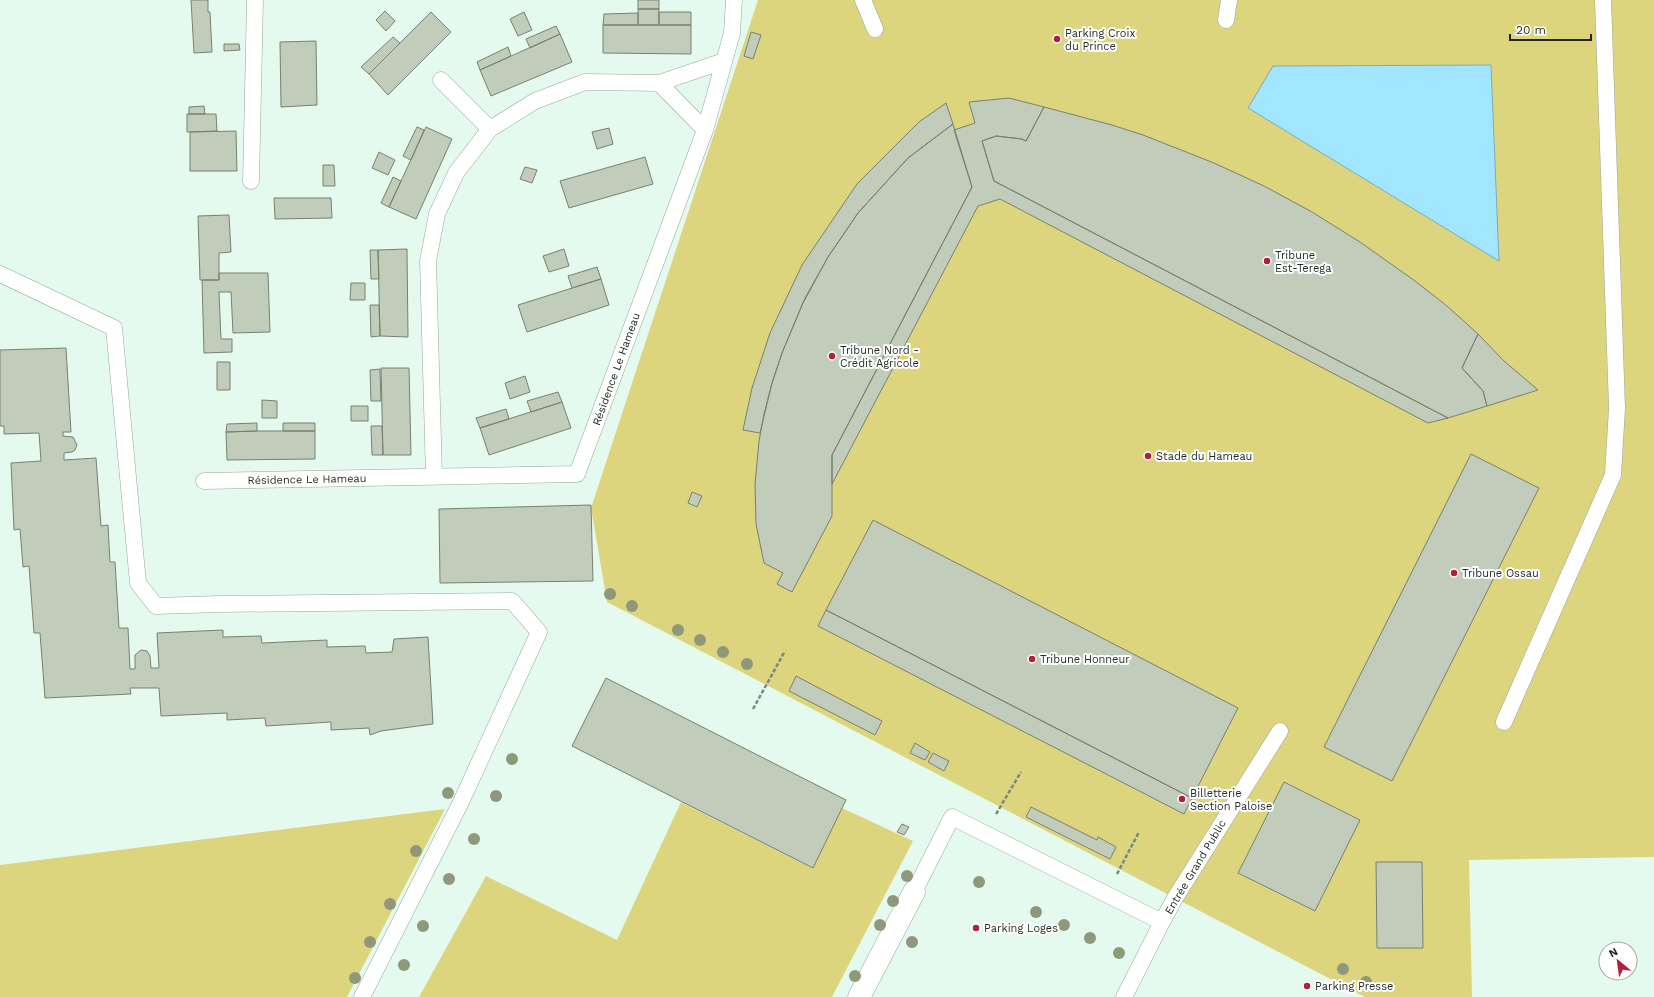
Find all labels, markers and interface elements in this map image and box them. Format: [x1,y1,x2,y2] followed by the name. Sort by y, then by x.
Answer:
[1510,16,1591,42] scale bar
[1516,23,1546,37] text: 20 m
[1065,27,1135,53] place label: Parking Croix du Prince
[1052,34,1062,44] marker: Parking Croix du Prince
[1275,249,1331,275] place label: Tribune Est-Terega
[1262,256,1272,266] marker: Tribune Est-Terega
[590,311,643,427] street label: Résidence Le Hameau
[840,344,919,370] place label: Tribune Nord - Crédit Agricole
[827,351,837,361] marker: Tribune Nord - Crédit Agricole
[1156,450,1252,463] place label: Stade du Hameau
[1143,451,1153,461] marker: Stade du Hameau
[247,472,367,487] street label: Résidence Le Hameau
[1462,567,1539,580] place label: Tribune Ossau
[1449,568,1459,578] marker: Tribune Ossau
[1040,653,1130,666] place label: Tribune Honneur
[1027,654,1037,664] marker: Tribune Honneur
[1190,787,1272,813] place label: Billetterie Section Paloise
[1177,794,1187,804] marker: Billetterie Section Paloise
[1162,818,1229,917] street label: Entrée Grand Public
[984,922,1058,935] place label: Parking Loges
[971,923,981,933] marker: Parking Loges
[1598,941,1638,981] north arrow
[1607,945,1620,960] text: N
[1315,980,1393,993] place label: Parking Presse
[1302,981,1312,991] marker: Parking Presse

